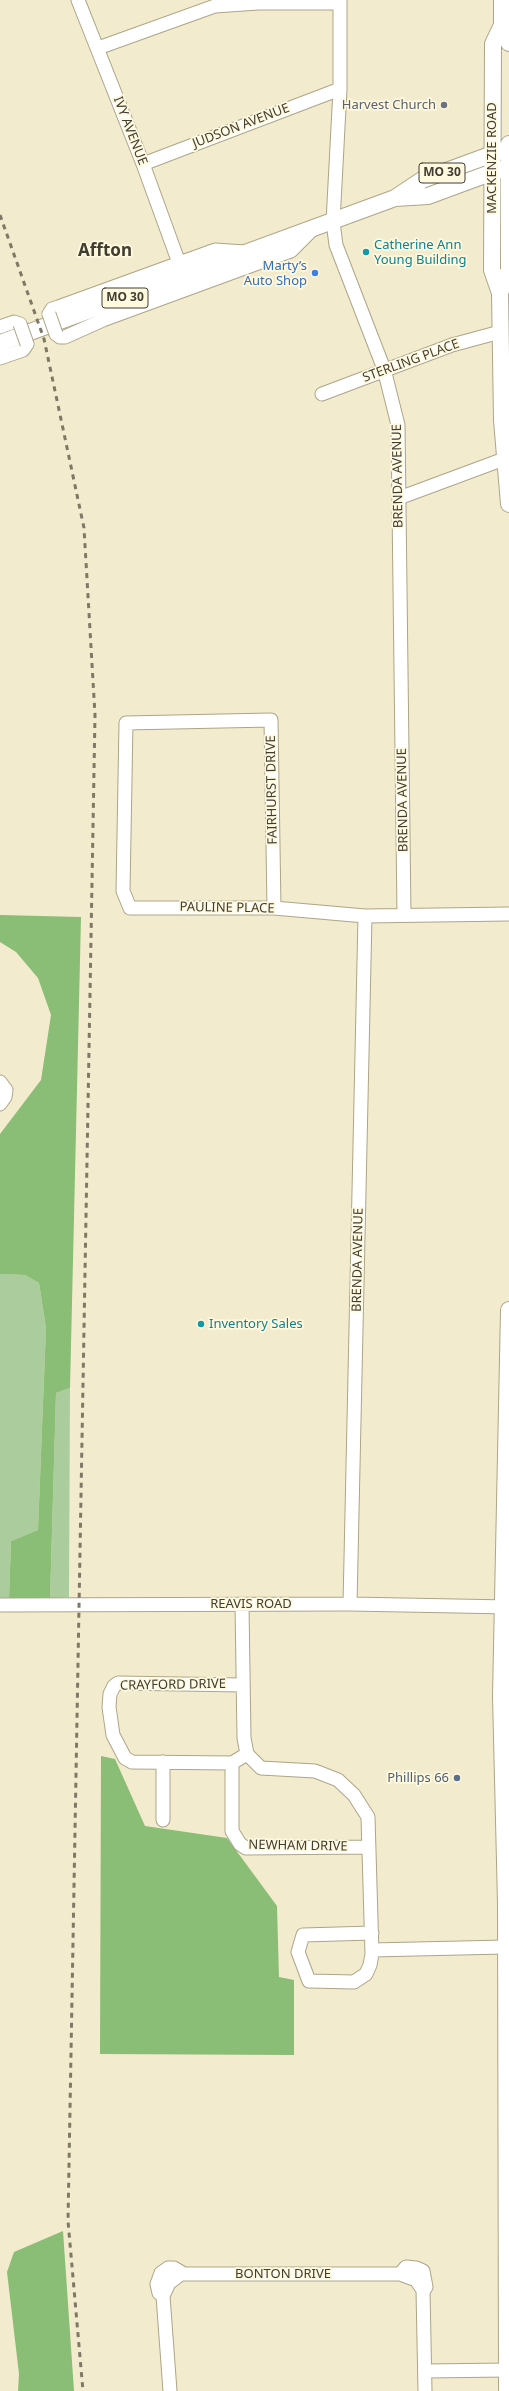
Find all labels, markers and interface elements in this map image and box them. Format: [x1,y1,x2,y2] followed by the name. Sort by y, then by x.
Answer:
[110,94,150,168] street label: IVY AVENUE
[342,97,436,113] place label: Harvest Church
[190,100,292,152] street label: JUDSON AVENUE
[439,100,449,110] marker: Harvest Church
[484,102,500,214] street label: MACKENZIE ROAD
[419,163,465,183] road number: MO 30
[374,237,467,268] place label: Catherine Ann Young Building
[78,241,132,261] district label: Affton
[361,247,371,257] marker: Catherine Ann Young Building
[244,258,307,289] place label: Marty’s Auto Shop
[310,268,320,278] marker: Marty’s Auto Shop
[102,288,148,308] road number: MO 30
[361,336,461,386] street label: STERLING PLACE
[389,424,407,528] street label: BRENDA AVENUE
[263,735,281,845] street label: FAIRHURST DRIVE
[394,748,412,852] street label: BRENDA AVENUE
[179,899,275,917] street label: PAULINE PLACE
[349,1208,367,1312] street label: BRENDA AVENUE
[209,1316,303,1332] place label: Inventory Sales
[196,1319,206,1329] marker: Inventory Sales
[210,1596,292,1612] street label: REAVIS ROAD
[120,1676,226,1694] street label: CRAYFORD DRIVE
[387,1770,449,1786] place label: Phillips 66
[452,1773,462,1783] marker: Phillips 66
[248,1837,348,1855] street label: NEWHAM DRIVE
[235,2266,331,2282] street label: BONTON DRIVE

